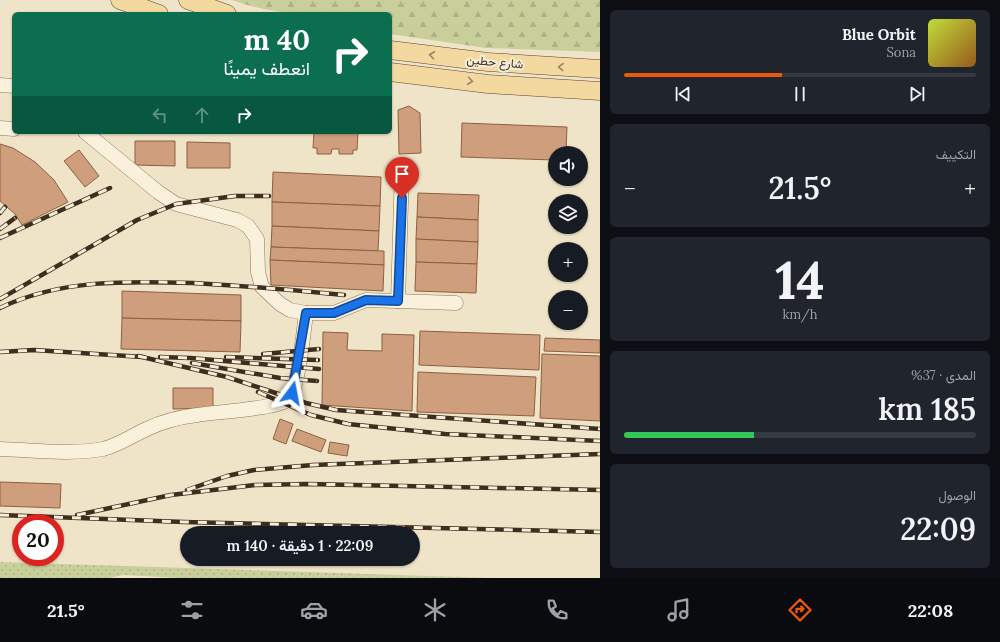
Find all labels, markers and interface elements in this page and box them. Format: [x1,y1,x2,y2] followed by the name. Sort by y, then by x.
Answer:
[244,22,310,58] text: 40 m
[842,25,916,44] text: Blue Orbit
[324,28,376,80] icon: right
[886,44,916,61] text: Sona
[429,51,435,60] one-way arrow
[466,52,524,73] street label: شارع حطين
[224,57,310,80] text: انعطف يمينًا
[558,62,564,71] one-way arrow
[467,77,473,86] one-way arrow
[672,83,694,105] icon: previous
[789,83,811,105] icon: pause
[906,83,928,105] icon: next
[149,104,171,126] icon: left
[191,104,213,126] icon: ahead
[233,104,255,126] icon: right
[548,146,588,330] map controls
[548,146,588,186] button: sound
[936,146,976,163] text: التكييف
[385,157,419,198] pin
[391,163,413,185] icon: arrive
[769,169,831,207] text: 21.5°
[624,174,636,202] text: −
[964,174,976,202] text: +
[548,194,588,234] button: layers
[548,242,588,282] button: +
[775,247,825,313] text: 14
[548,290,588,330] button: −
[782,306,818,323] text: km/h
[911,367,976,384] text: المدى · 37%
[271,372,313,414] position arrow
[878,390,976,428] text: 185 km
[938,487,976,504] text: الوصول
[900,510,976,548] text: 22:09
[12,514,64,566] speed limit sign: 20
[227,536,373,555] text: 22:09 · 1 دقيقة · 140 m
[178,596,206,624] icon: filters
[300,596,328,624] icon: car
[421,596,449,624] icon: climate
[543,596,571,624] icon: phone
[665,596,693,624] icon: music
[786,596,814,624] icon: directions
[47,599,85,622] text: 21.5°
[908,599,953,622] text: 22:08

